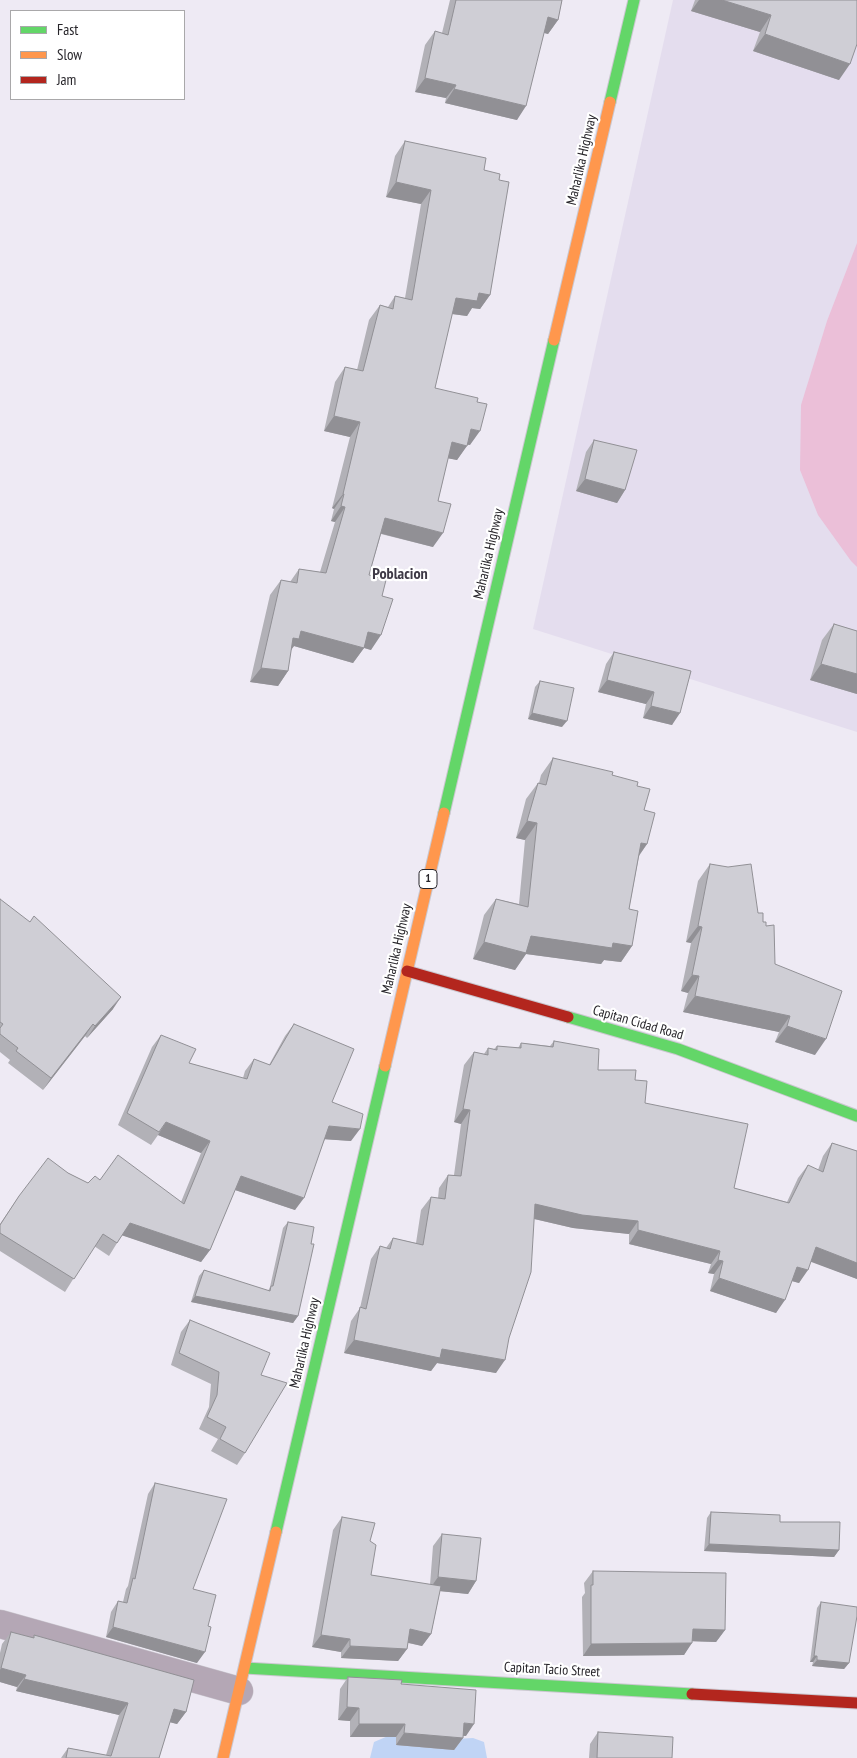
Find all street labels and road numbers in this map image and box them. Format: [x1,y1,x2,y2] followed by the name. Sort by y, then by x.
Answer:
[563,113,601,207] street label: Maharlika Highway
[470,507,508,601] street label: Maharlika Highway
[419,870,437,889] road number: 1
[378,902,416,996] street label: Maharlika Highway
[591,1002,685,1044] street label: Capitan Cidad Road
[286,1296,324,1390] street label: Maharlika Highway
[504,1659,600,1681] street label: Capitan Tacio Street

